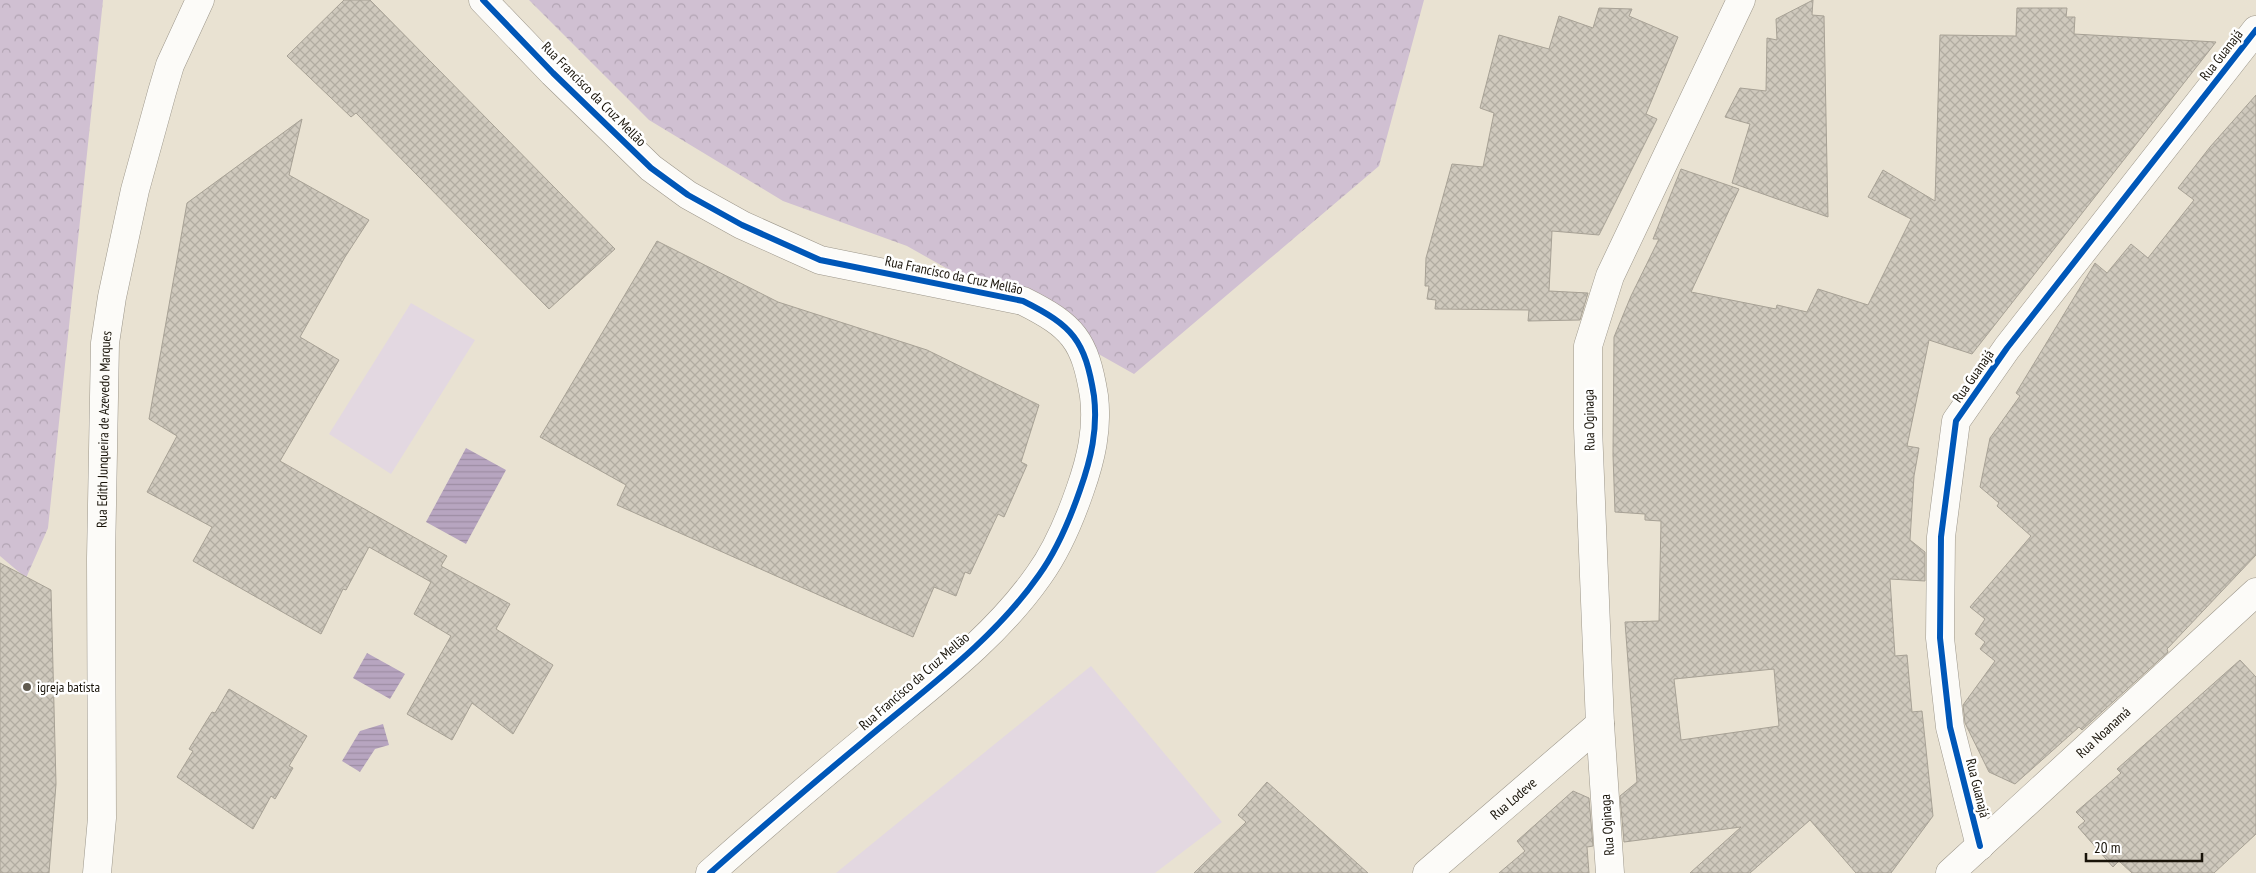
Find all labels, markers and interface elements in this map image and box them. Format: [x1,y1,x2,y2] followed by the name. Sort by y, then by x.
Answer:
[2195,26,2247,84] street label: Rua Guanajá
[538,38,650,150] street label: Rua Francisco da Cruz Mellão
[883,252,1025,298] street label: Rua Francisco da Cruz Mellão
[93,329,116,528] street label: Rua Edith Junqueira de Azevedo Marques
[1948,346,1998,406] street label: Rua Guanajá
[1579,389,1599,451] street label: Rua Oginaga
[855,628,973,734] street label: Rua Francisco da Cruz Mellão
[37,678,100,696] place label: igreja batista
[21,681,33,693] marker: igreja batista
[2072,703,2134,762] street label: Rua Noanamá
[1962,757,1994,819] street label: Rua Guanajá
[1486,774,1540,824] street label: Rua Lodeve
[1596,794,1618,856] street label: Rua Oginaga
[2086,830,2202,862] scale bar
[2094,838,2120,857] text: 20 m

